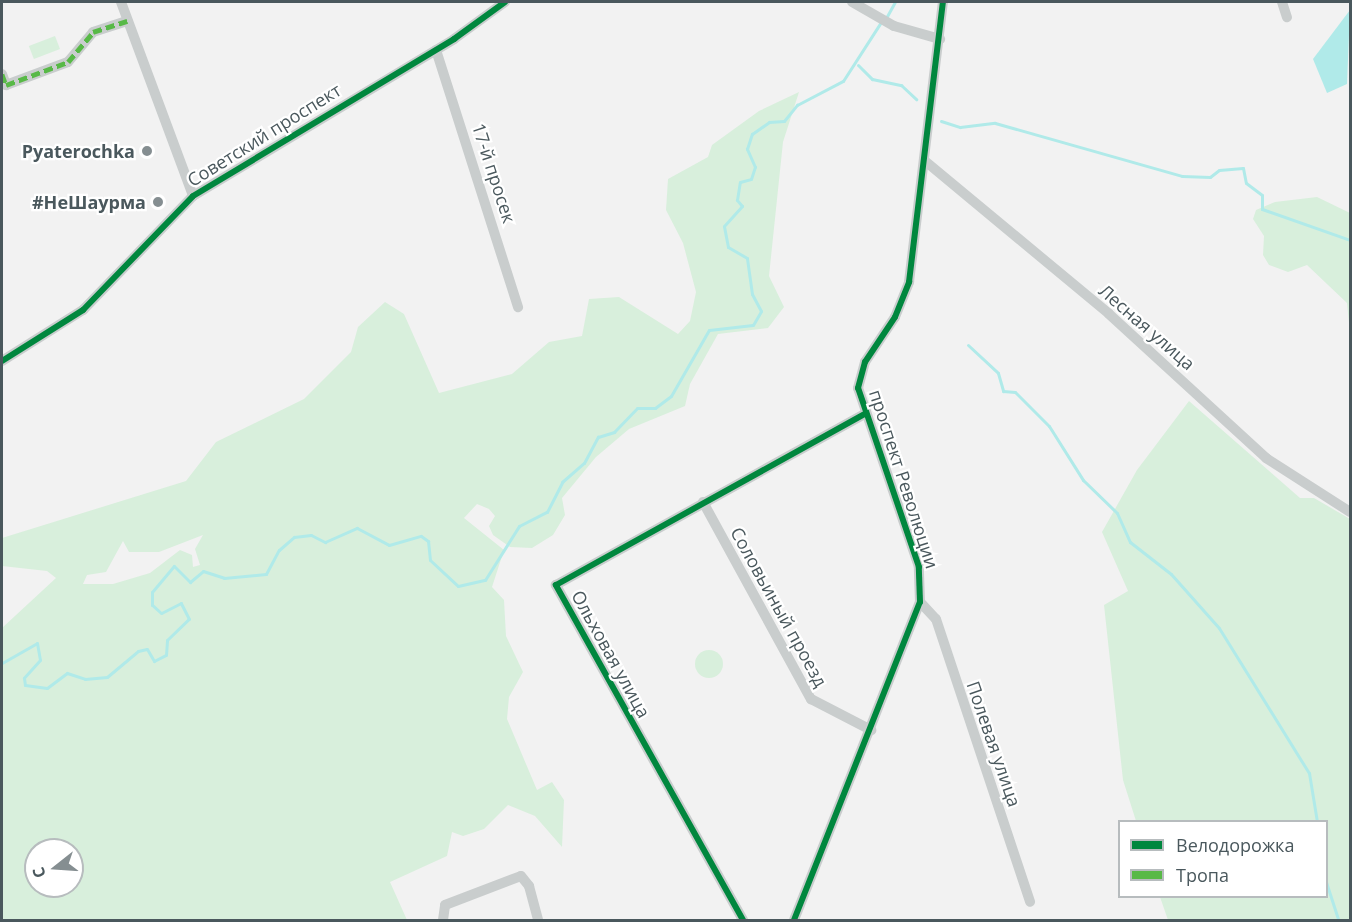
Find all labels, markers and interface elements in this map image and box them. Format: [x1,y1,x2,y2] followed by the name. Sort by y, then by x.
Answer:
[183,79,345,191] street label: Советский проспект
[468,120,520,226] street label: 17-й просек
[22,140,135,162] place label: Pyaterochka
[140,144,154,158] marker: Pyaterochka
[32,191,146,213] place label: #НеШаурма
[151,195,165,209] marker: #НеШаурма
[1095,280,1199,374] street label: Лесная улица
[865,387,943,571] street label: проспект Революции
[726,523,832,691] street label: Соловьиный проезд
[567,587,655,721] street label: Ольховая улица
[962,678,1026,810] street label: Полевая улица
[1118,820,1328,898] legend
[1176,833,1294,857] text: Велодорожка
[24,838,84,898] north arrow
[1176,863,1229,887] text: Тропа
[27,865,51,881] text: С

